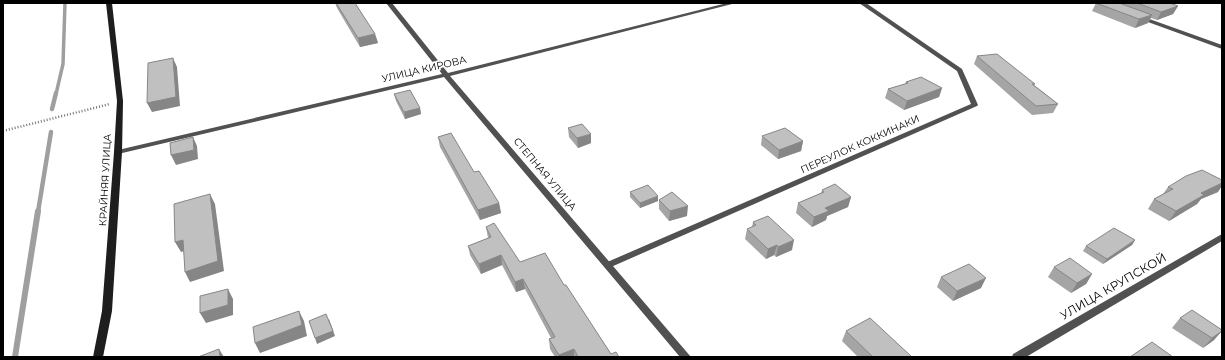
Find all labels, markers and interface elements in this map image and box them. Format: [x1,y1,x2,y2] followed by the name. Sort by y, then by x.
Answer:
[380,53,468,85] street label: УЛИЦА КИРОВА
[799,112,921,176] street label: ПЕРЕУЛОК КОККИНАКИ
[96,133,114,227] street label: КРАЙНЯЯ УЛИЦА
[511,135,580,214] street label: СТЕПНАЯ УЛИЦА
[1057,249,1169,323] street label: УЛИЦА КРУПСКОЙ

